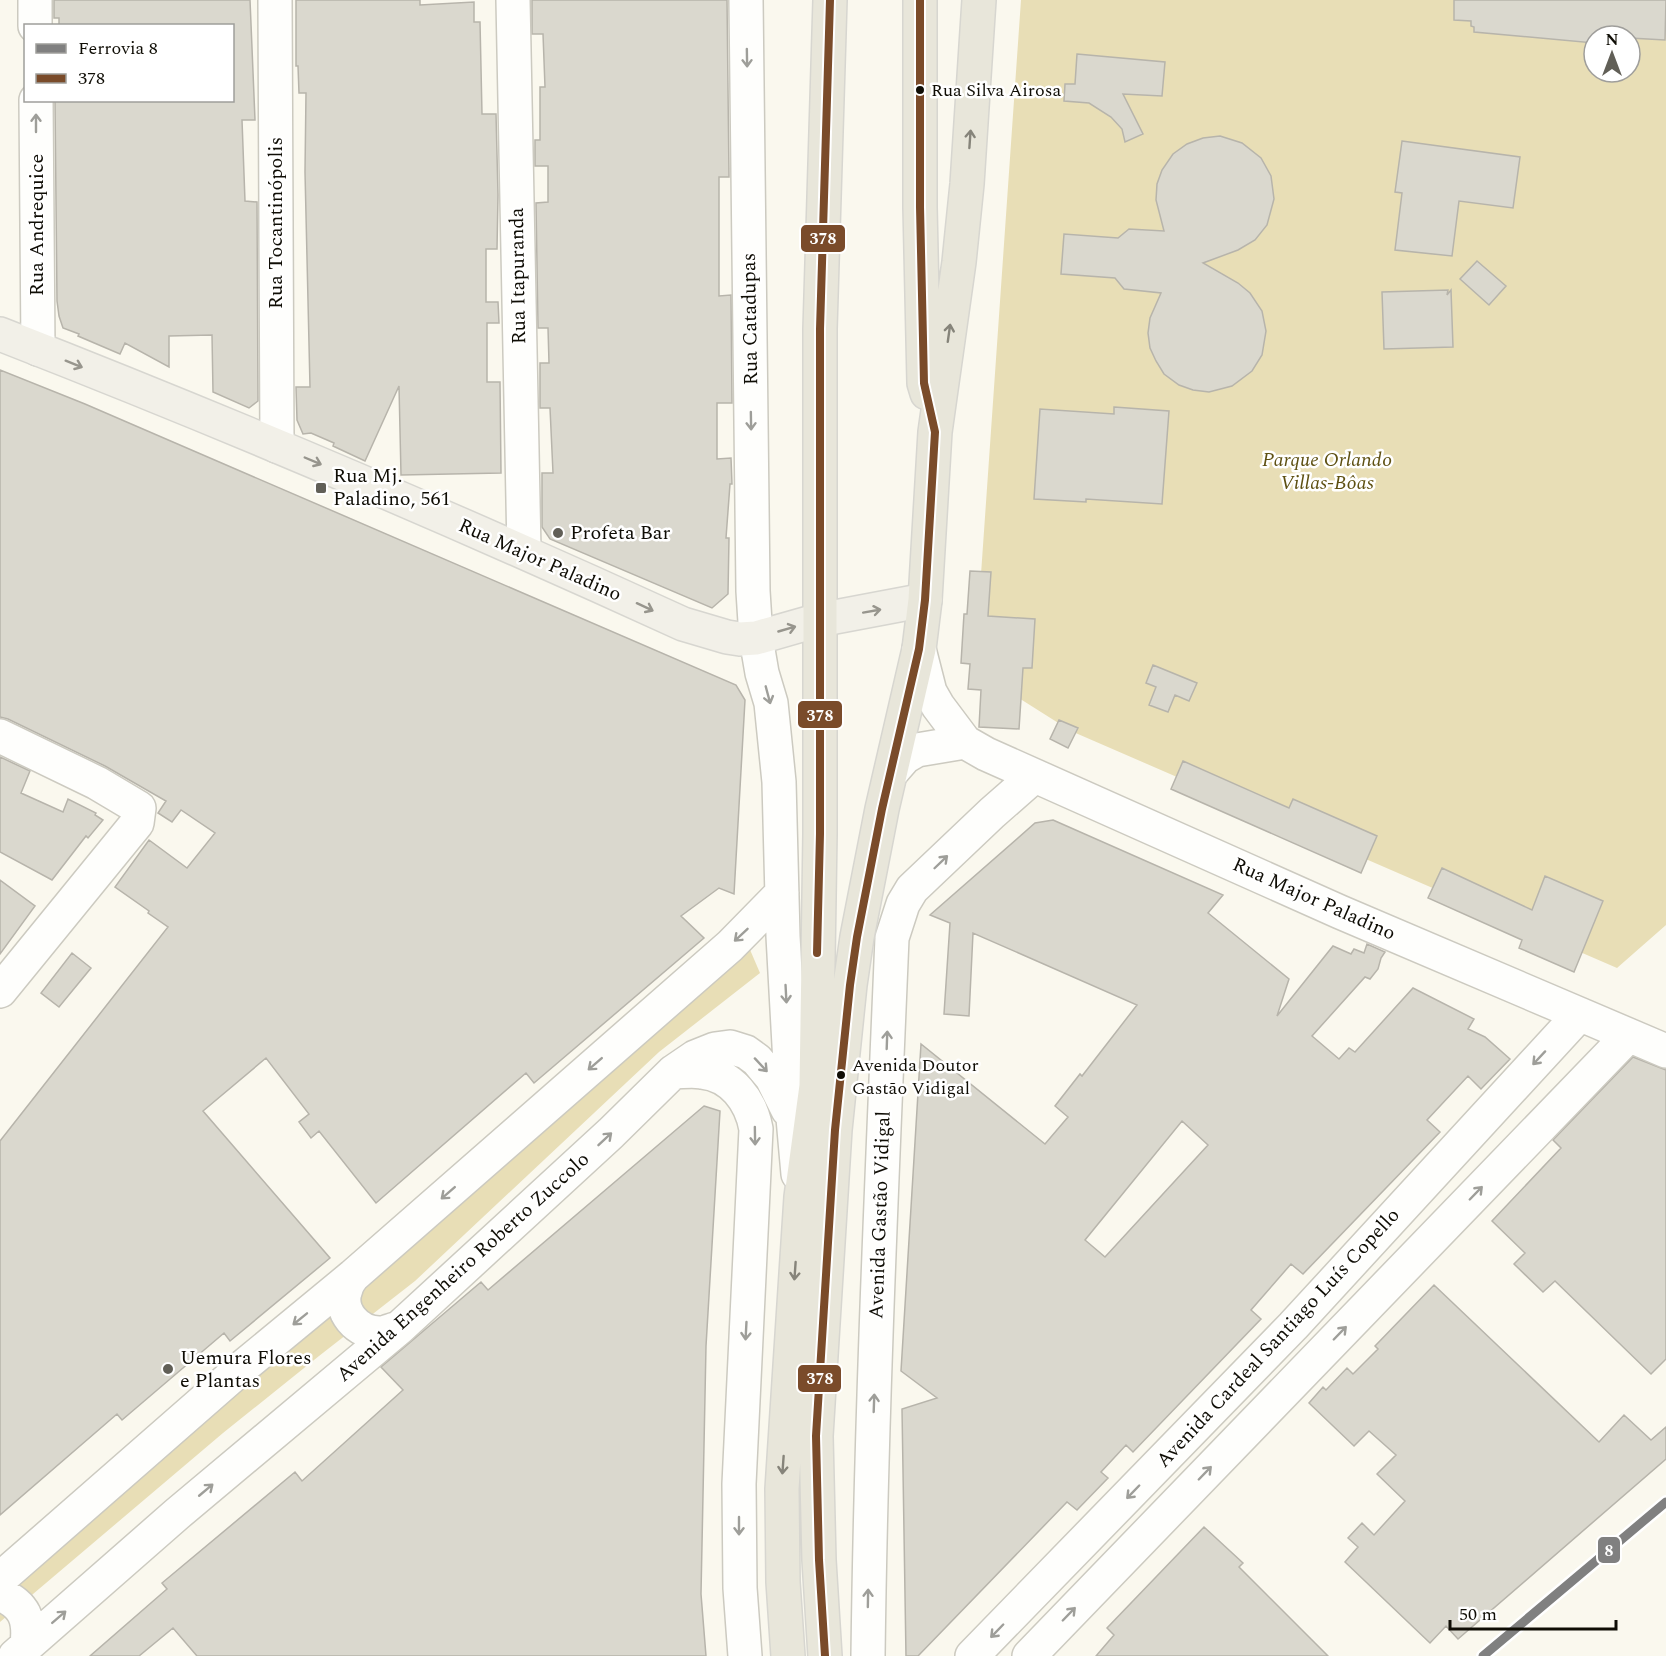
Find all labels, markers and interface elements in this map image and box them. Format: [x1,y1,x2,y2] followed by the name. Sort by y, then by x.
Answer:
[24,24,234,102] legend
[1582,24,1642,84] north arrow
[1605,28,1619,52] text: N
[78,35,158,62] text: Ferrovia 8
[741,48,753,68] one-way arrow
[78,65,105,92] text: 378
[931,77,1061,104] place label: Rua Silva Airosa
[914,84,926,96] marker: Rua Silva Airosa
[30,113,42,133] one-way arrow
[964,129,975,149] one-way arrow
[261,137,291,309] street label: Rua Tocantinópolis
[22,154,52,296] street label: Rua Andrequice
[502,207,534,345] street label: Rua Itapuranda
[800,224,846,253] line badge: 378
[810,227,836,251] text: 378
[734,252,766,386] street label: Rua Catadupas
[943,323,954,343] one-way arrow
[64,359,83,370] one-way arrow
[745,411,757,431] one-way arrow
[1262,445,1392,498] park label: Parque Orlando Villas-Bôas
[303,456,322,467] one-way arrow
[333,461,450,514] place label: Rua Mj. Paladino, 561
[314,481,328,495] marker: Rua Mj. Paladino, 561
[454,511,626,609] street label: Rua Major Paladino
[570,518,671,548] place label: Profeta Bar
[551,526,565,540] marker: Profeta Bar
[636,601,654,613] one-way arrow
[862,605,881,616] one-way arrow
[777,623,796,634] one-way arrow
[763,685,774,704] one-way arrow
[797,700,843,729] line badge: 378
[807,704,833,728] text: 378
[1228,850,1400,948] street label: Rua Major Paladino
[933,854,948,869] one-way arrow
[734,928,749,942] one-way arrow
[781,984,792,1004] one-way arrow
[882,1030,893,1050] one-way arrow
[1532,1050,1546,1065] one-way arrow
[852,1052,979,1102] place label: Avenida Doutor Gastão Vidigal
[588,1057,603,1071] one-way arrow
[753,1057,768,1072] one-way arrow
[835,1069,847,1081] marker: Avenida Doutor Gastão Vidigal
[861,1110,899,1320] street label: Avenida Gastão Vidigal
[749,1126,761,1146] one-way arrow
[597,1132,612,1146] one-way arrow
[330,1145,596,1389] street label: Avenida Engenheiro Roberto Zuccolo
[441,1186,456,1200] one-way arrow
[1469,1186,1483,1201] one-way arrow
[1149,1201,1407,1475] street label: Avenida Cardeal Santiago Luís Copello
[790,1260,801,1280] one-way arrow
[292,1313,308,1326] one-way arrow
[741,1321,752,1341] one-way arrow
[1333,1326,1348,1341] one-way arrow
[180,1343,312,1396] place label: Uemura Flores e Plantas
[161,1362,175,1376] marker: Uemura Flores e Plantas
[797,1364,842,1393] line badge: 378
[807,1367,833,1391] text: 378
[868,1393,879,1413] one-way arrow
[777,1455,788,1475] one-way arrow
[1198,1466,1212,1481] one-way arrow
[198,1483,214,1496] one-way arrow
[1126,1484,1140,1499] one-way arrow
[733,1516,745,1536] one-way arrow
[1597,1536,1621,1564] line badge: 8
[1605,1539,1614,1563] text: 8
[863,1588,874,1608] one-way arrow
[1450,1593,1616,1631] scale bar
[1459,1601,1497,1628] text: 50 m
[1062,1606,1077,1621] one-way arrow
[51,1610,66,1624] one-way arrow
[989,1623,1004,1638] one-way arrow

